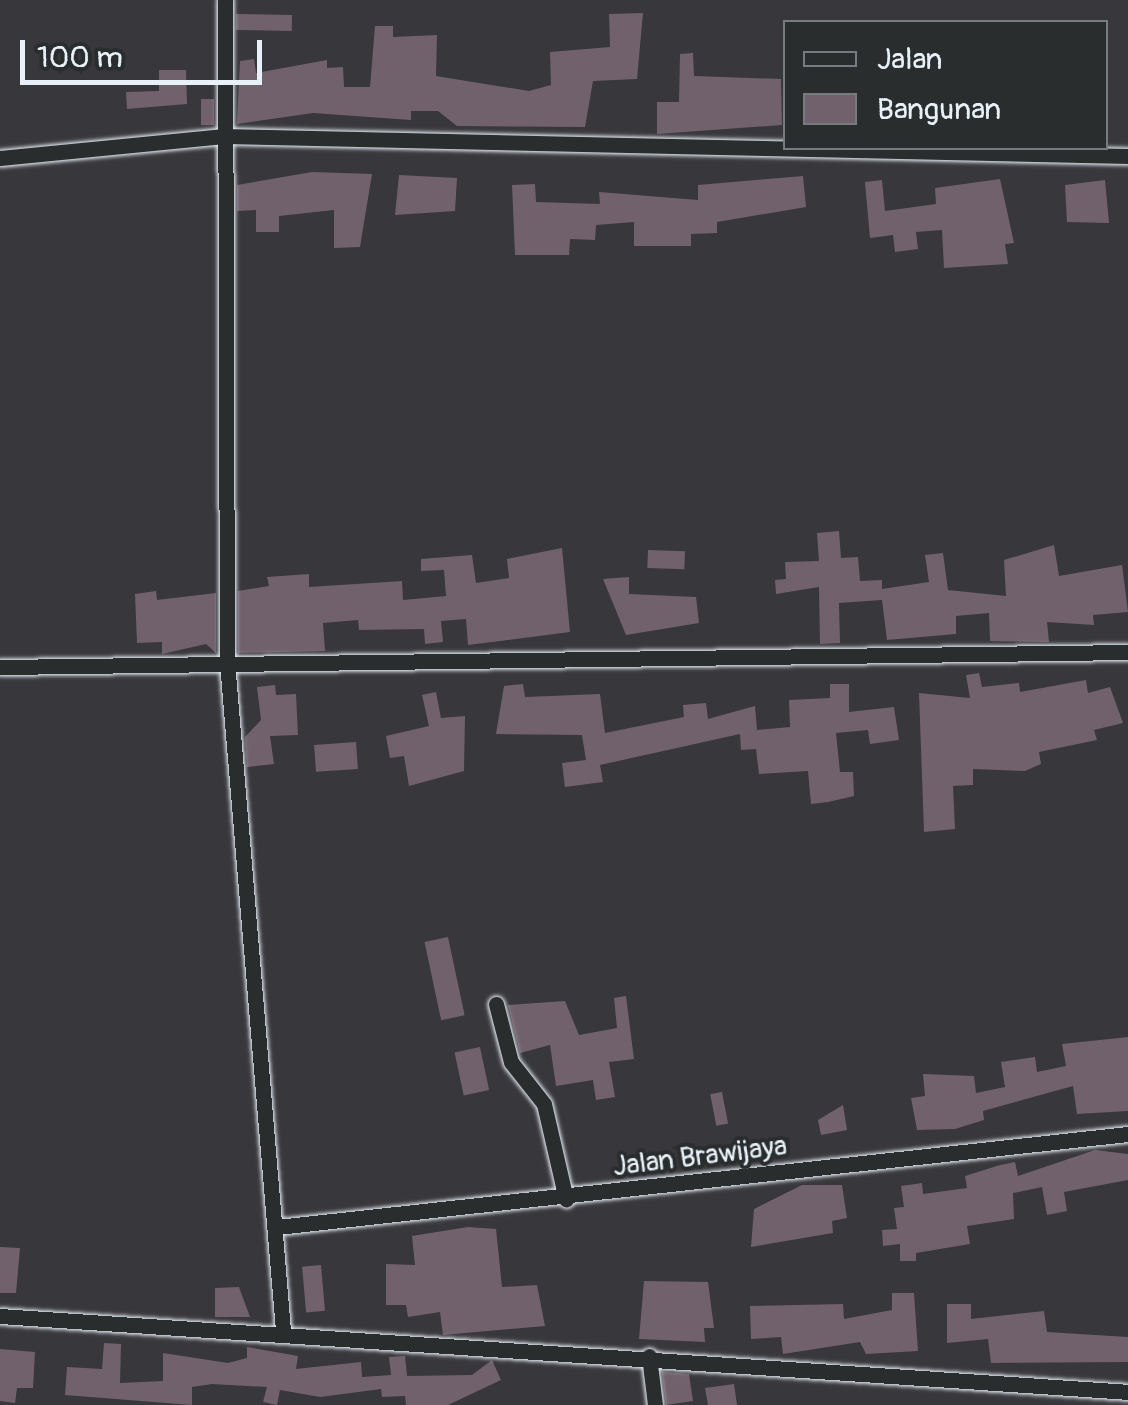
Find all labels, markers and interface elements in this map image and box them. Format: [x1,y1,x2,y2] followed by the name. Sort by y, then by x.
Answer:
[25,20,268,82] scale bar
[783,20,1108,150] legend
[37,39,123,76] text: 100 m
[877,41,943,78] text: Jalan
[877,91,1001,128] text: Bangunan
[611,1130,789,1184] street label: Jalan Brawijaya

